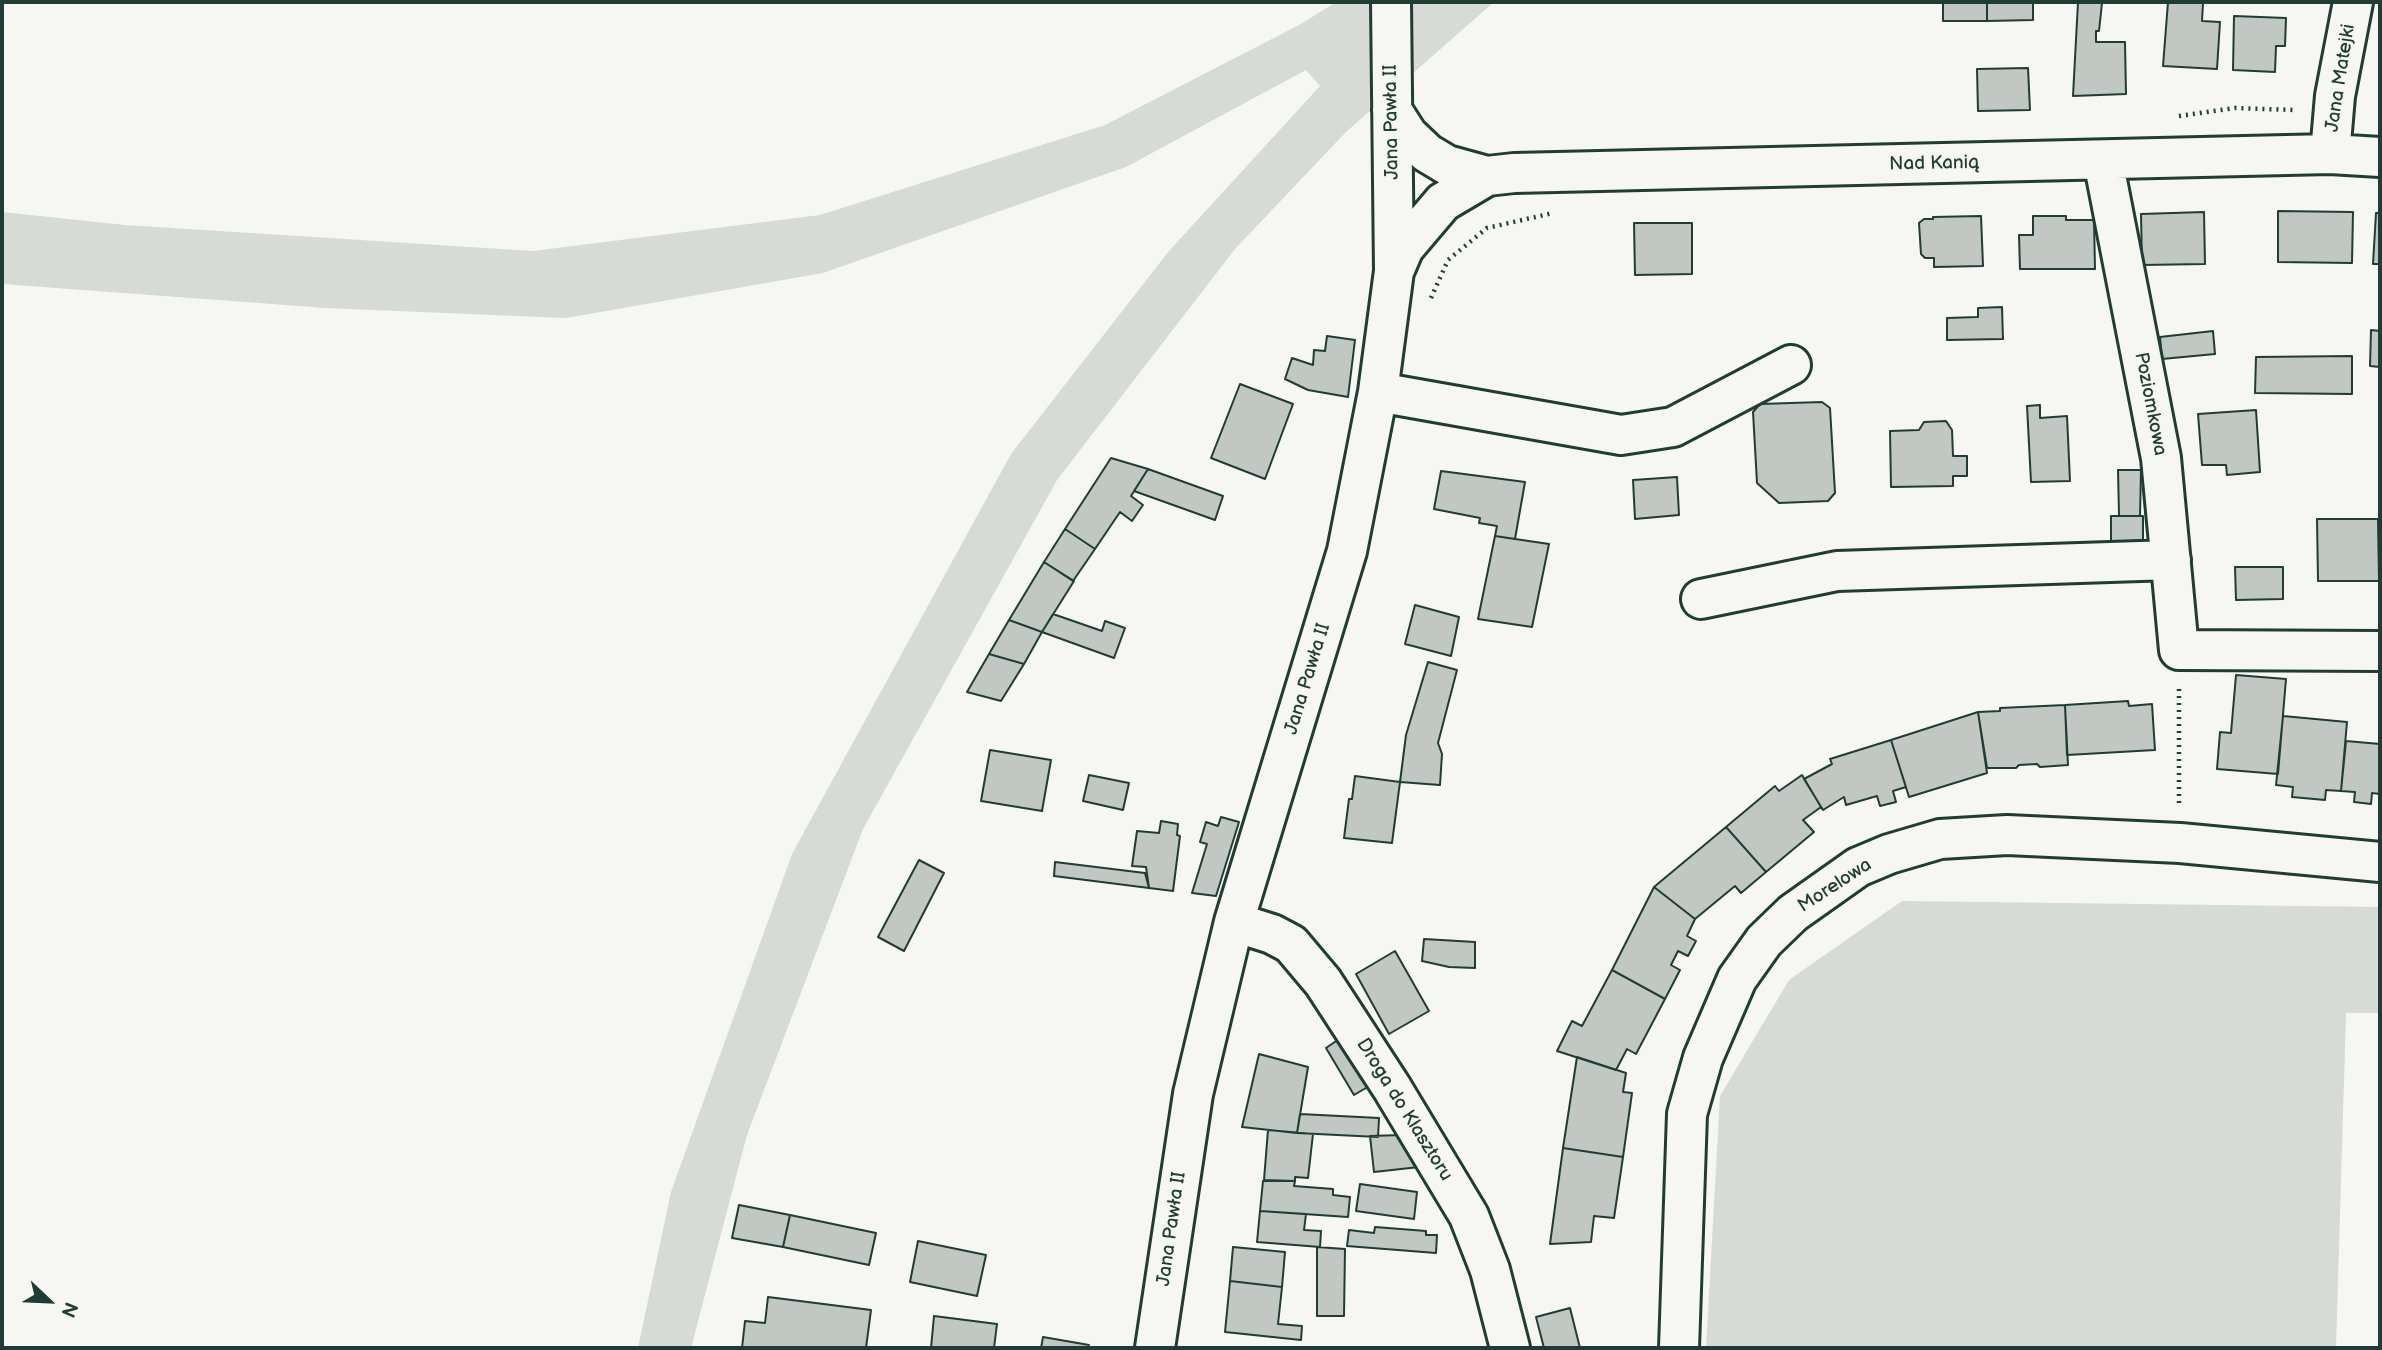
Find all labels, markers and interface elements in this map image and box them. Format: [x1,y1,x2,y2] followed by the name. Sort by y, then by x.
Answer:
[2321,22,2361,134] street label: Jana Matejki
[1380,64,1404,180] street label: Jana Pawła II
[1889,152,1979,176] street label: Nad Kanią
[2129,350,2171,458] street label: Poziomkowa
[1280,621,1336,737] street label: Jana Pawła II
[1794,854,1876,918] street label: Morelowa
[1351,1034,1457,1186] street label: Droga do Klasztoru
[1153,1170,1191,1288] street label: Jana Pawła II
[14,1266,84,1336] north arrow
[55,1298,82,1320] text: N

